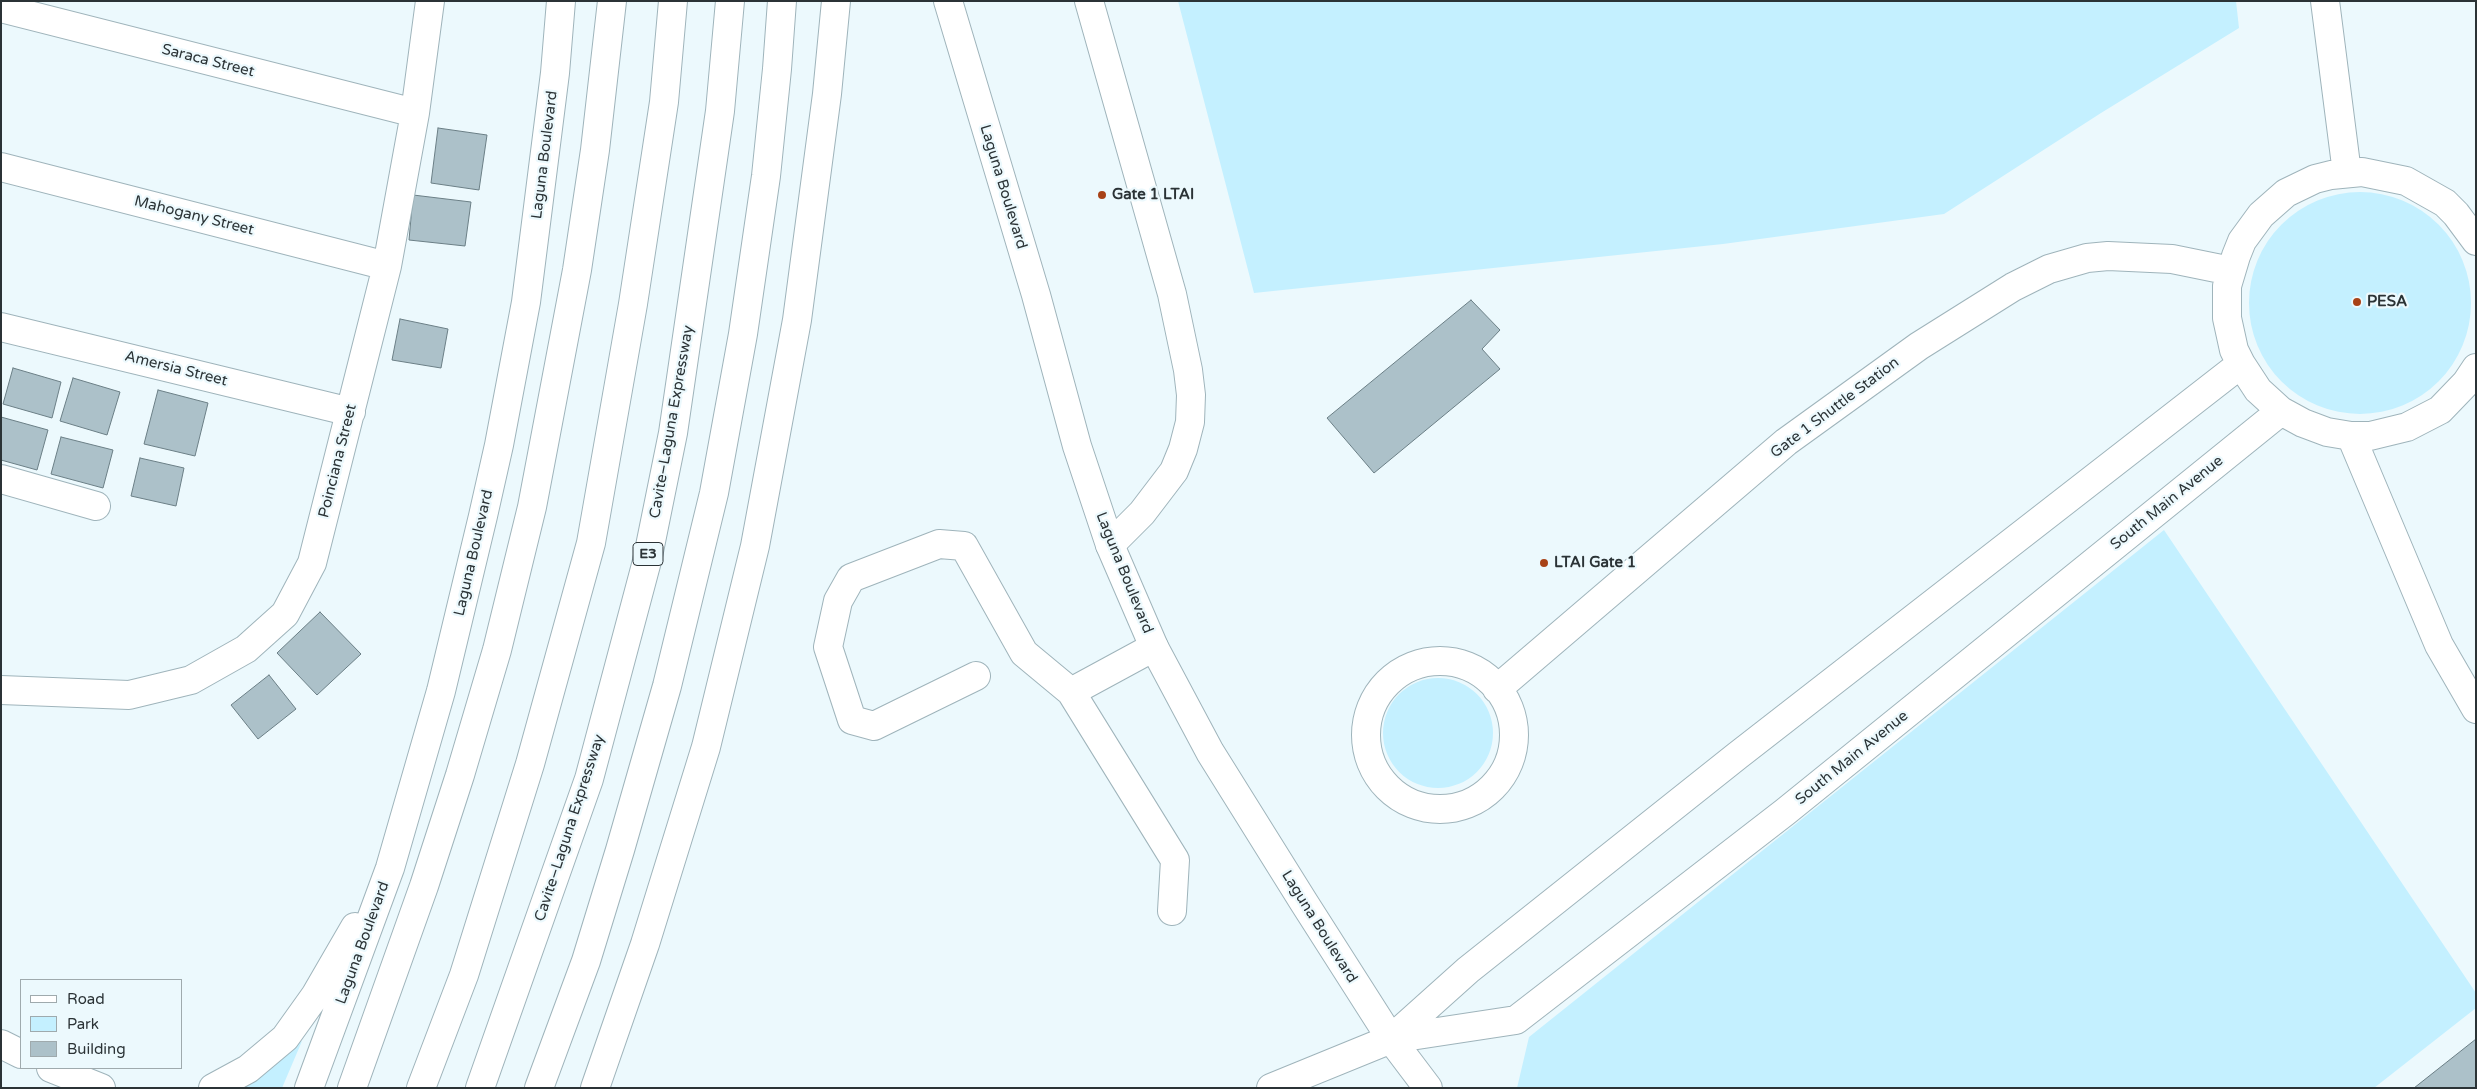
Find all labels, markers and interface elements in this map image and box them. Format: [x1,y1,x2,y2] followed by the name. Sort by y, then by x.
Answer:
[160,41,256,81] street label: Saraca Street
[528,90,562,220] street label: Laguna Boulevard
[976,123,1030,251] street label: Laguna Boulevard
[1112,186,1194,204] place label: Gate 1 LTAI
[1096,189,1108,201] marker: Gate 1 LTAI
[132,192,256,240] street label: Mahogany Street
[2367,293,2407,311] place label: PESA
[2351,296,2363,308] marker: PESA
[646,324,698,520] street label: Cavite–Laguna Expressway
[123,348,229,390] street label: Amersia Street
[1767,354,1903,462] street label: Gate 1 Shuttle Station
[315,402,361,520] street label: Poinciana Street
[2107,452,2227,554] street label: South Main Avenue
[451,488,497,618] street label: Laguna Boulevard
[1091,510,1157,636] street label: Laguna Boulevard
[633,542,663,566] road number: E3
[1554,554,1636,572] place label: LTAI Gate 1
[1538,557,1550,569] marker: LTAI Gate 1
[1792,707,1912,809] street label: South Main Avenue
[531,732,609,924] street label: Cavite–Laguna Expressway
[1277,867,1361,987] street label: Laguna Boulevard
[332,879,394,1007] street label: Laguna Boulevard
[20,979,182,1069] legend
[67,990,105,1008] text: Road
[67,1015,99,1033] text: Park
[67,1040,126,1058] text: Building

